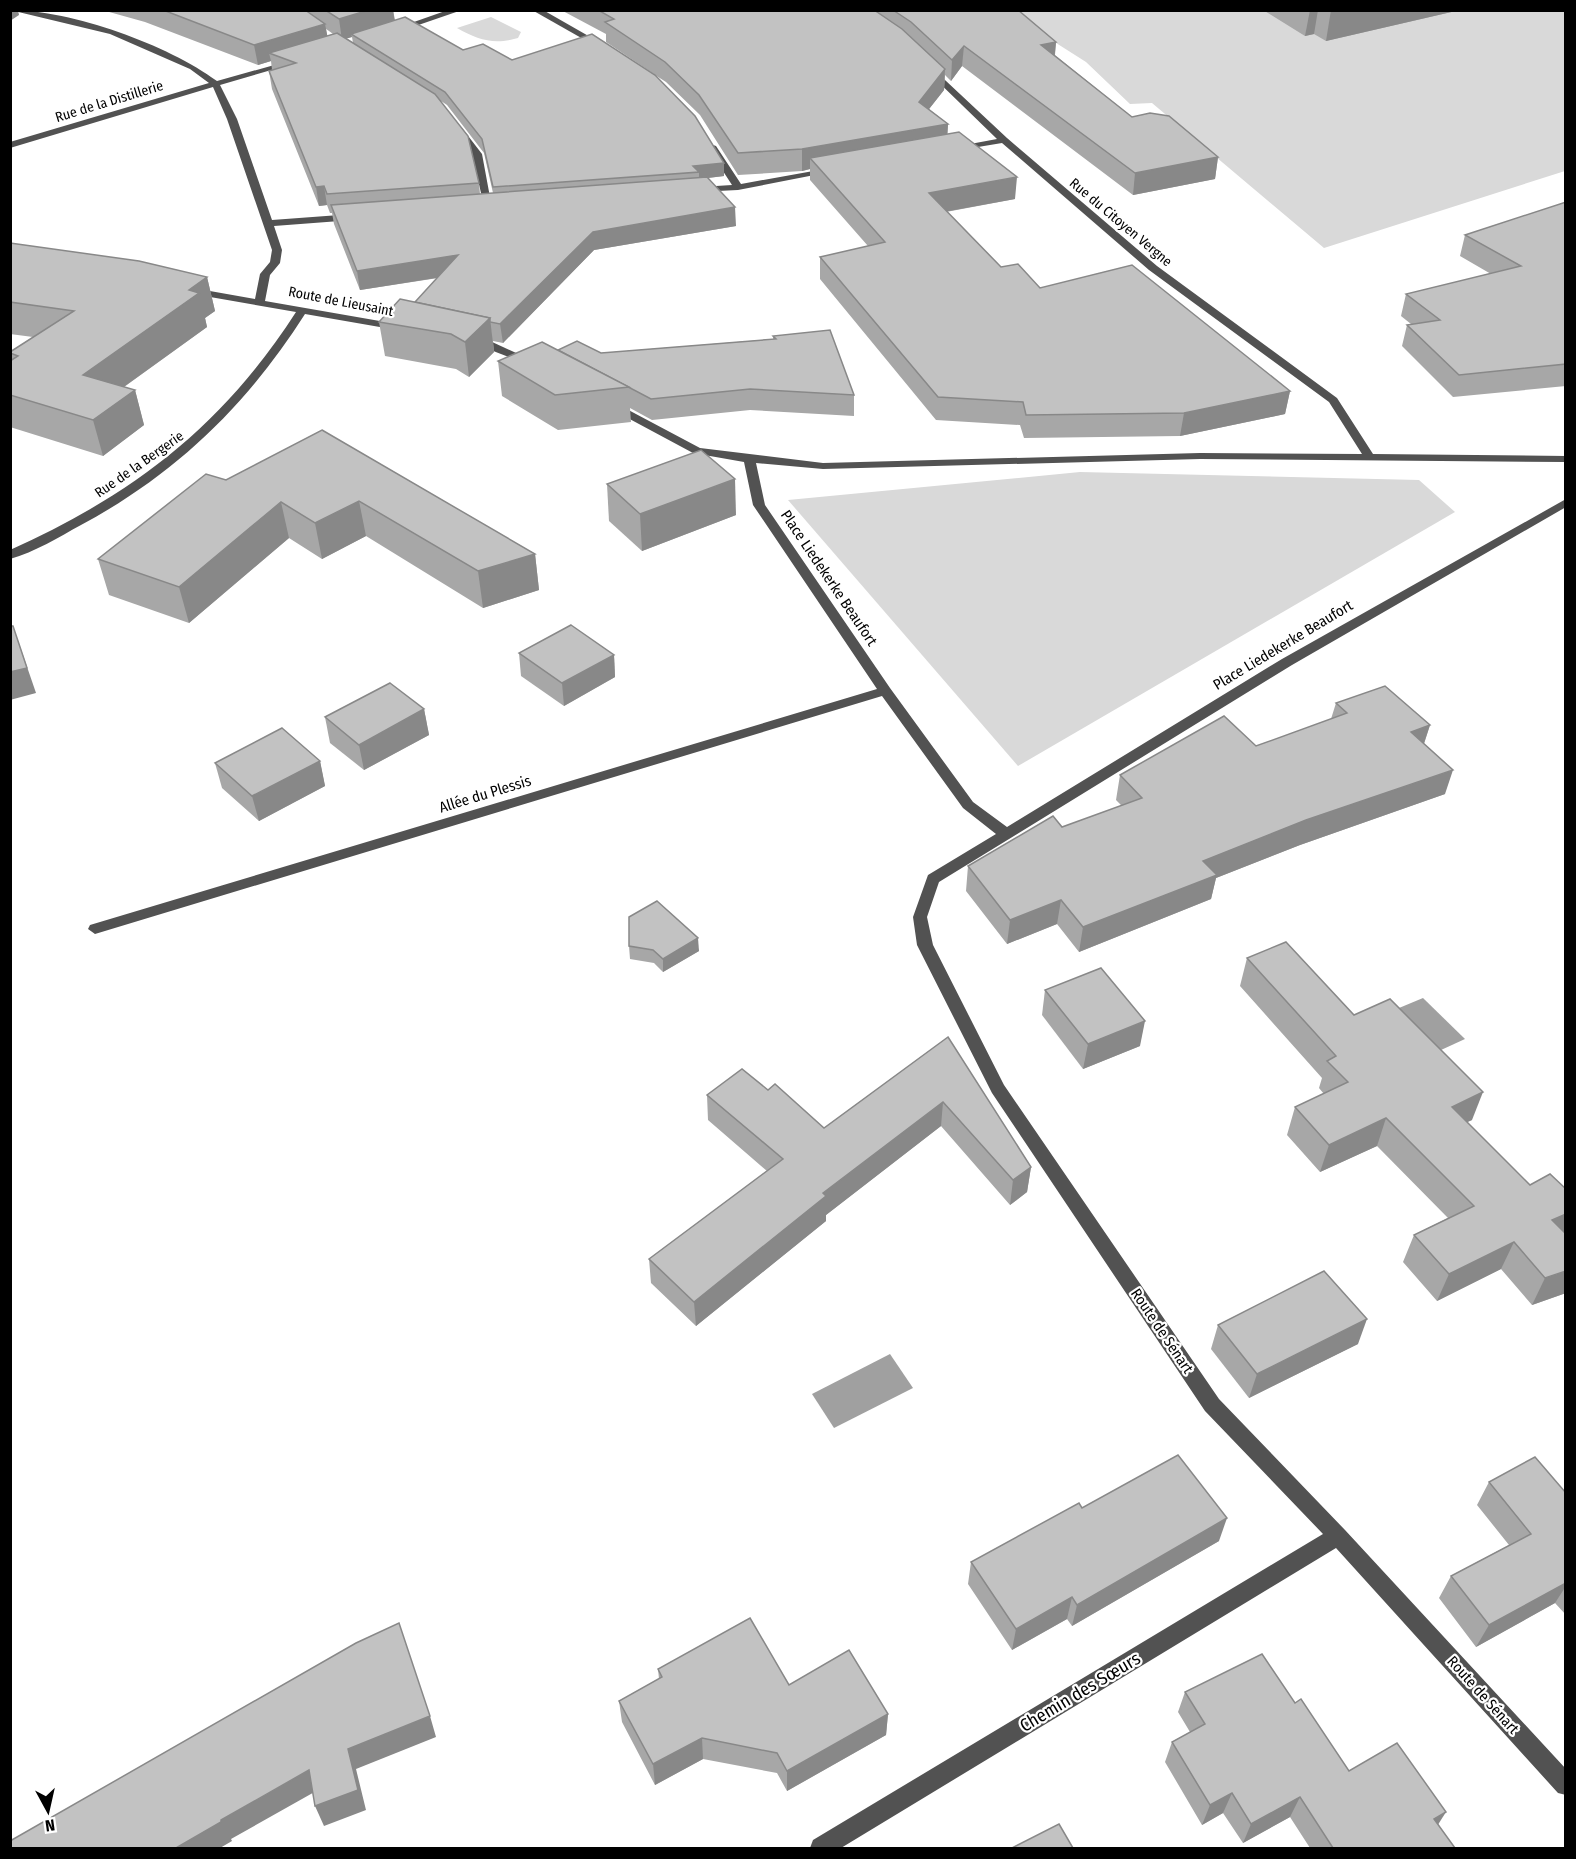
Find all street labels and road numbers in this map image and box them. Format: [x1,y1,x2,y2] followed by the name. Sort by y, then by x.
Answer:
[53,77,165,126] street label: Rue de la Distillerie
[1066,175,1175,270] street label: Rue du Citoyen Vergne
[287,283,395,320] street label: Route de Lieusaint
[92,427,187,501] street label: Rue de la Bergerie
[777,507,881,649] street label: Place Liedekerke Beaufort
[1210,596,1356,694] street label: Place Liedekerke Beaufort
[437,771,533,817] street label: Allée du Plessis
[1127,1285,1197,1377] street label: Route de Sénart
[1016,1647,1145,1737] street label: Chemin des Sœurs
[1443,1652,1523,1738] street label: Route de Sénart

